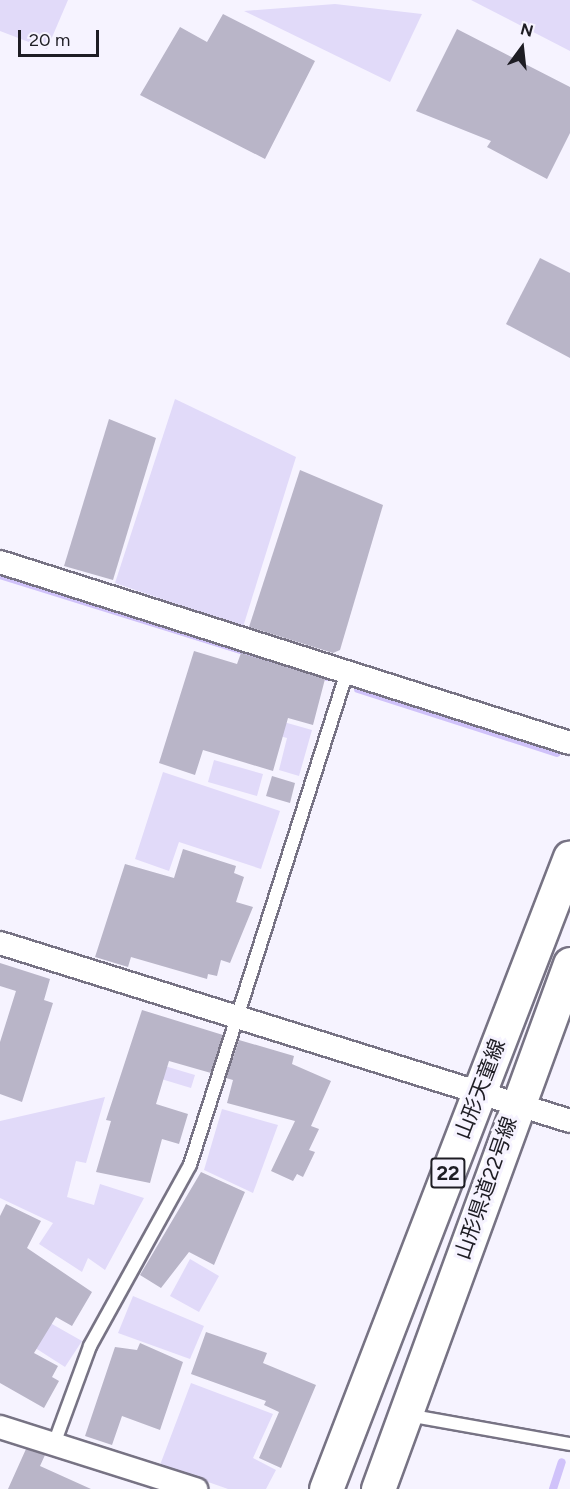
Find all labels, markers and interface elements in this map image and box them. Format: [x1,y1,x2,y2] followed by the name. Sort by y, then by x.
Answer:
[21,18,102,56] scale bar
[492,18,552,78] north arrow
[518,19,535,41] text: N
[29,29,70,51] text: 20 m
[449,1035,511,1143] street label: 山形天童線
[450,1113,522,1263] street label: 山形県道22号線
[430,1156,466,1190] road number: 22

